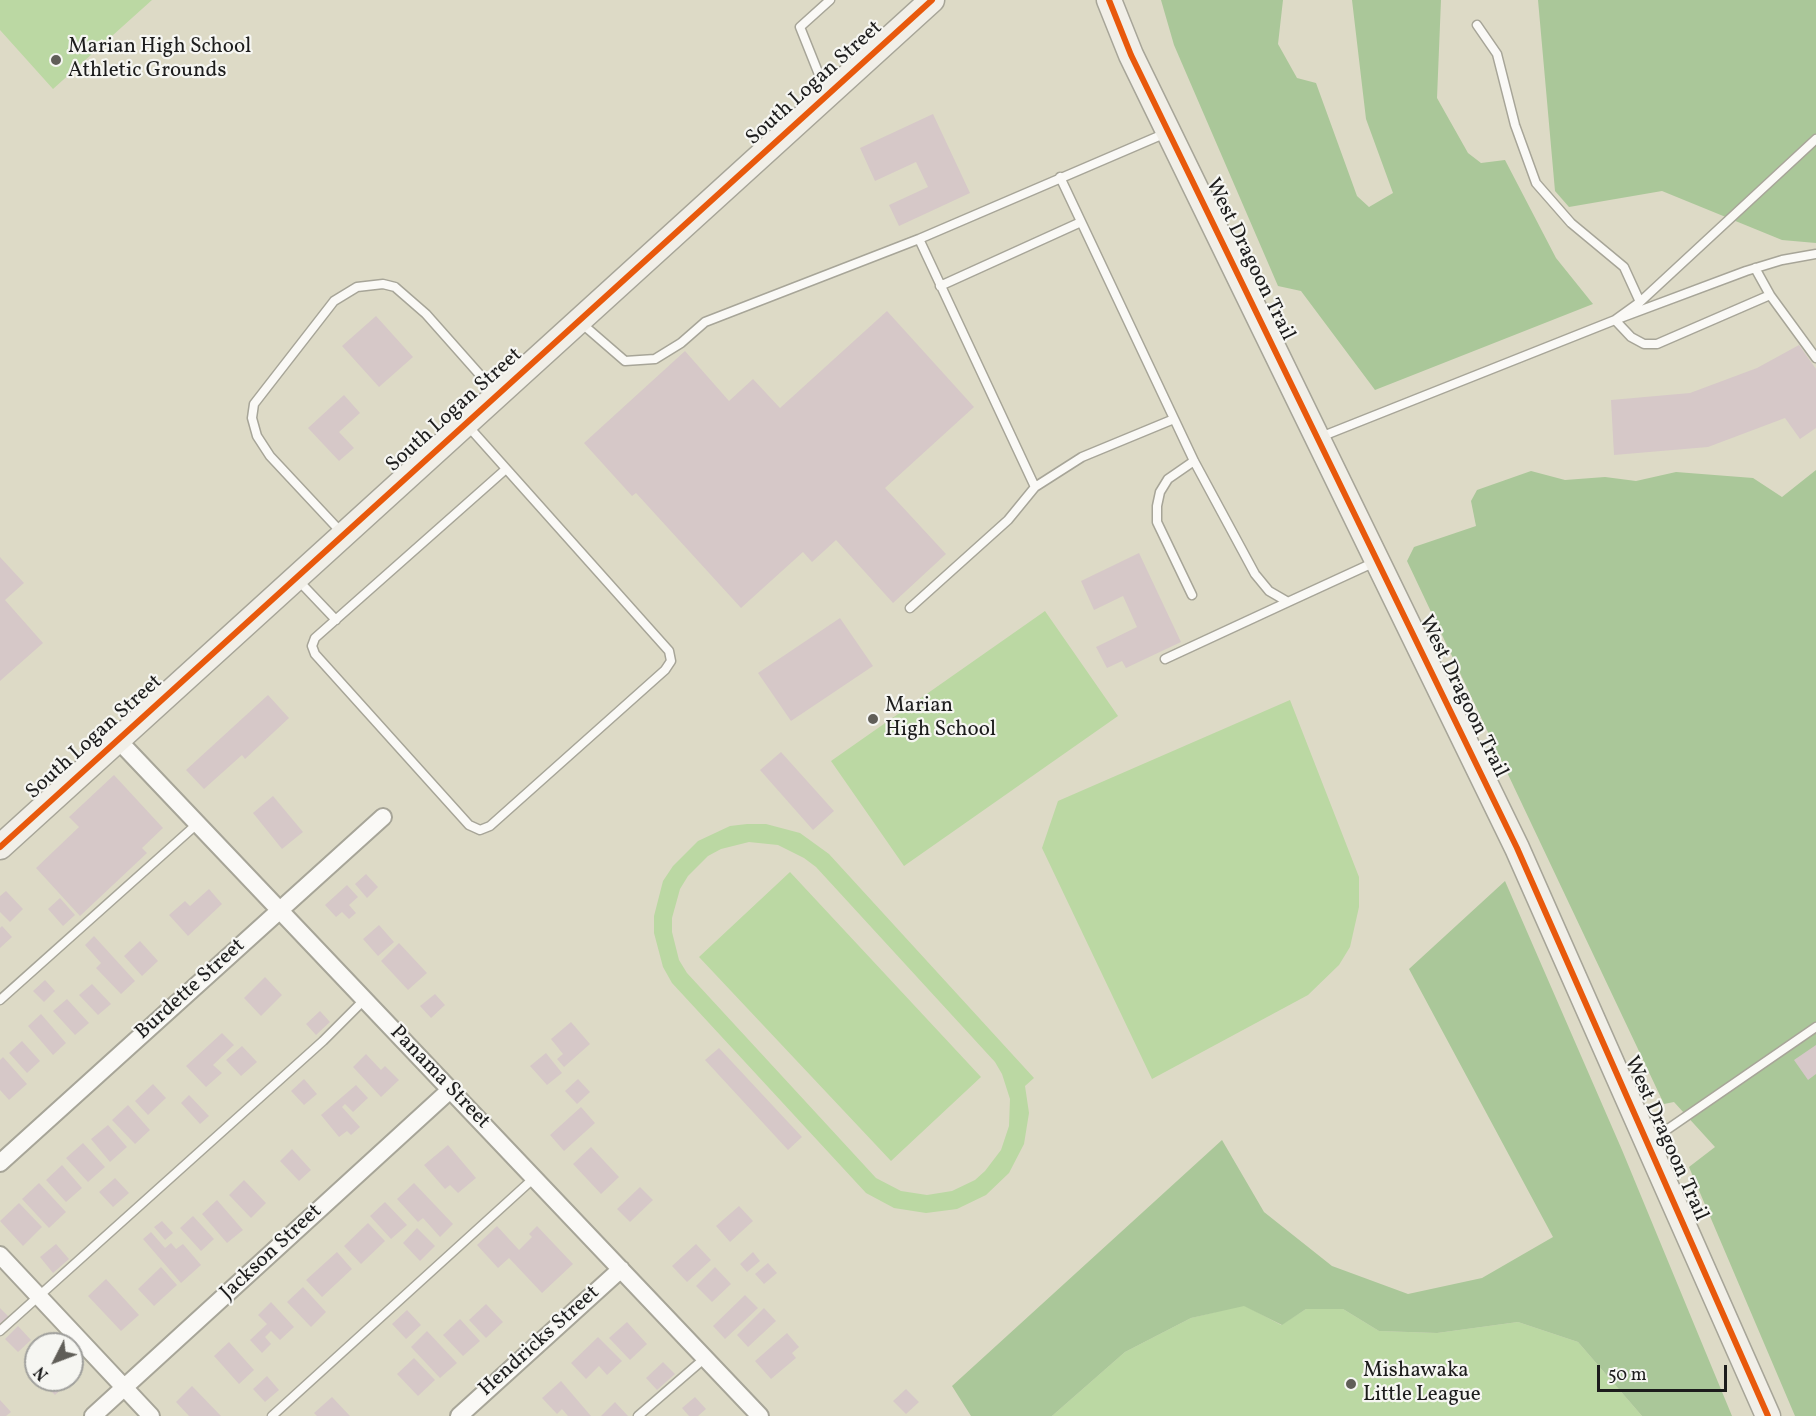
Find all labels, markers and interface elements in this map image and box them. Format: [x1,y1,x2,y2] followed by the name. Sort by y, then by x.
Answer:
[742,16,888,152] street label: South Logan Street
[68,35,251,85] place label: Marian High School Athletic Grounds
[49,53,63,67] marker: Marian High School Athletic Grounds
[1199,175,1299,345] street label: West Dragoon Trail
[382,343,528,479] street label: South Logan Street
[1412,612,1512,782] street label: West Dragoon Trail
[22,670,168,806] street label: South Logan Street
[885,694,996,744] place label: Marian High School
[866,712,880,726] marker: Marian High School
[131,934,251,1046] street label: Burdette Street
[383,1021,495,1135] street label: Panama Street
[1617,1053,1713,1225] street label: West Dragoon Trail
[216,1200,328,1306] street label: Jackson Street
[474,1281,606,1403] street label: Hendricks Street
[24,1332,84,1392] north arrow
[1600,1353,1730,1391] scale bar
[1363,1359,1481,1409] place label: Mishawaka Little League
[30,1361,54,1384] text: N
[1608,1363,1647,1388] text: 50 m
[1344,1377,1358,1391] marker: Mishawaka Little League

